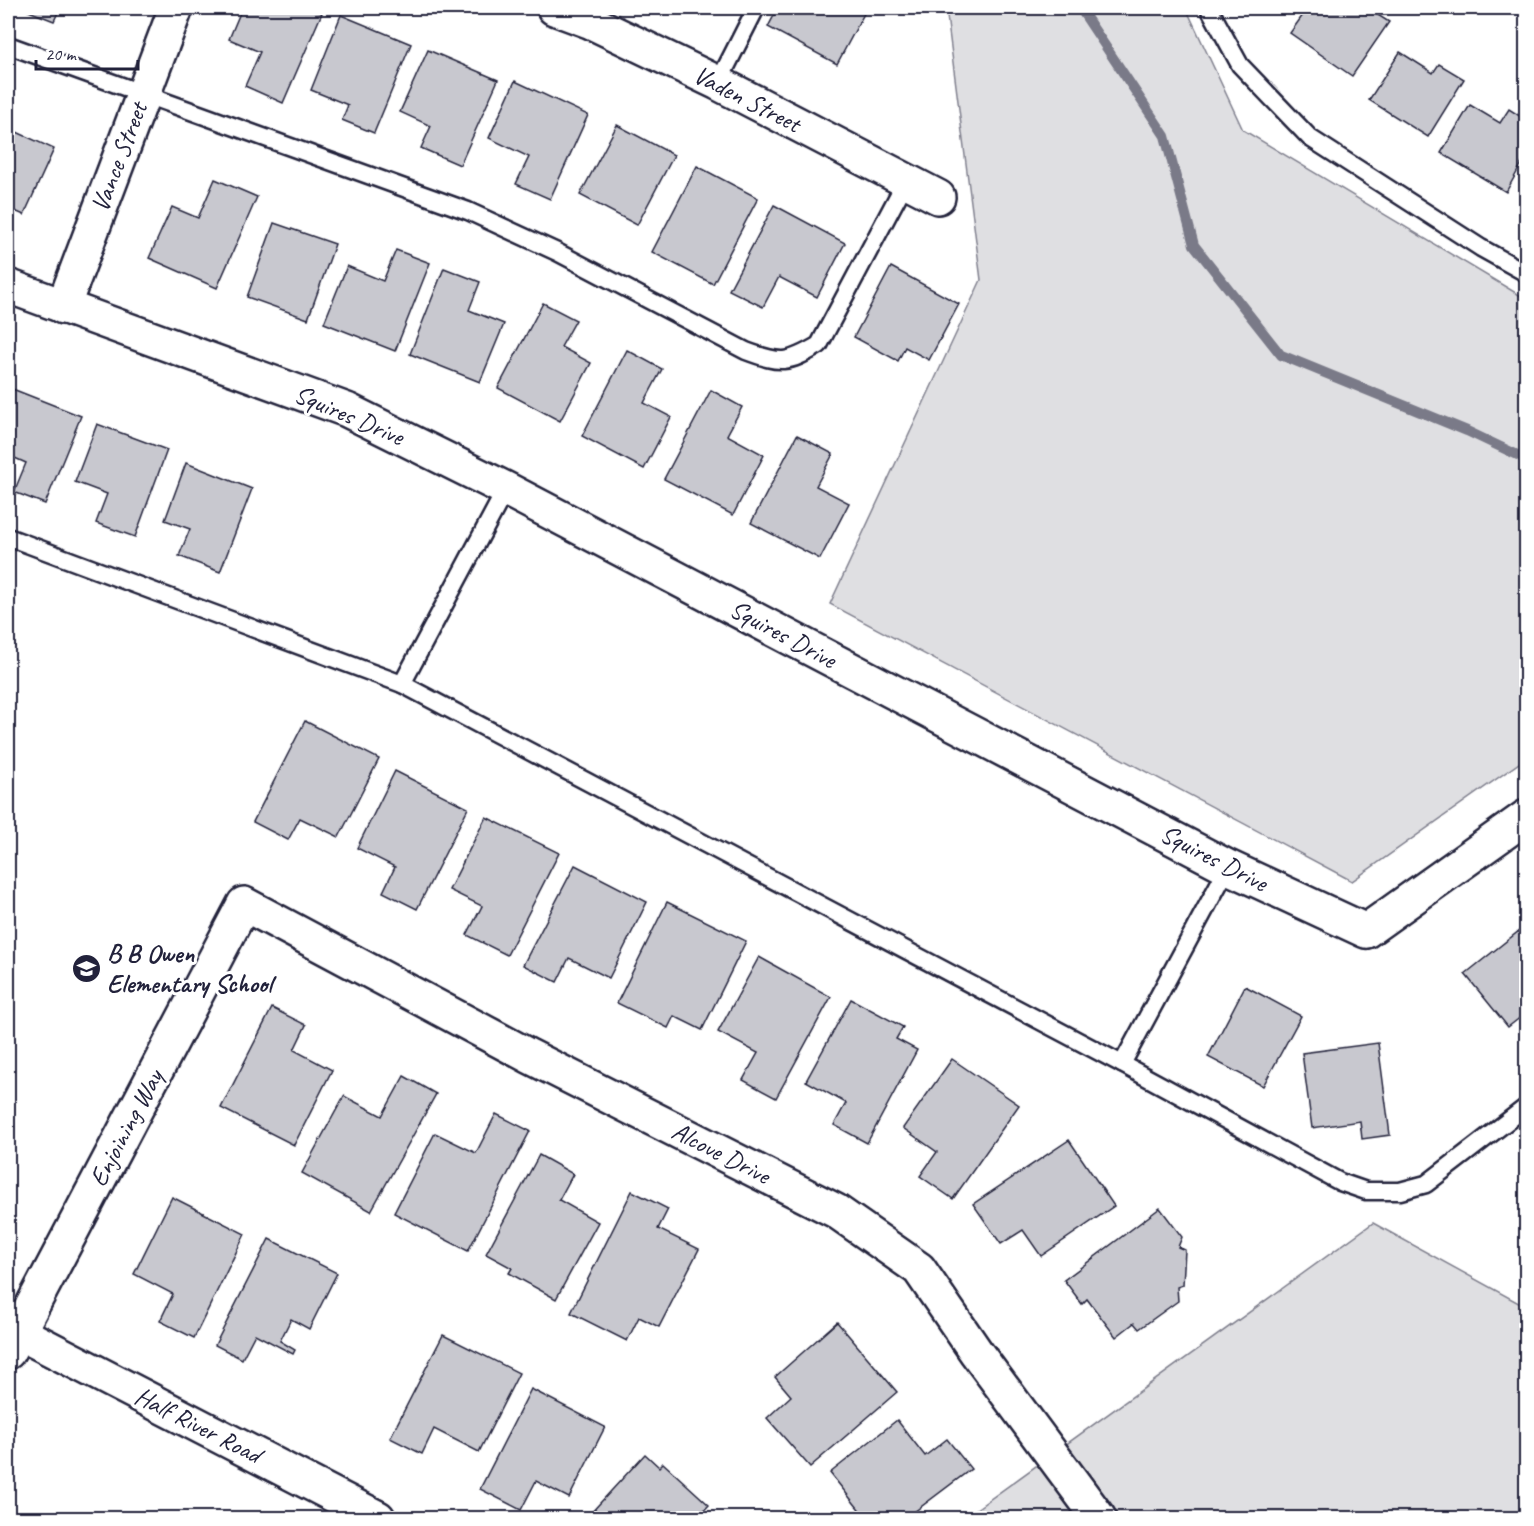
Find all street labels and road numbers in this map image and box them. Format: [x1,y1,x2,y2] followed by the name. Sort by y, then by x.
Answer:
[688,58,808,141] street label: Vaden Street
[83,95,156,216] street label: Vance Street
[289,377,410,453] street label: Squires Drive
[724,592,843,676] street label: Squires Drive
[1155,817,1274,900] street label: Squires Drive
[81,1062,172,1192] street label: Enjoining Way
[666,1114,778,1193] street label: Alcove Drive
[129,1379,270,1473] street label: Half River Road

